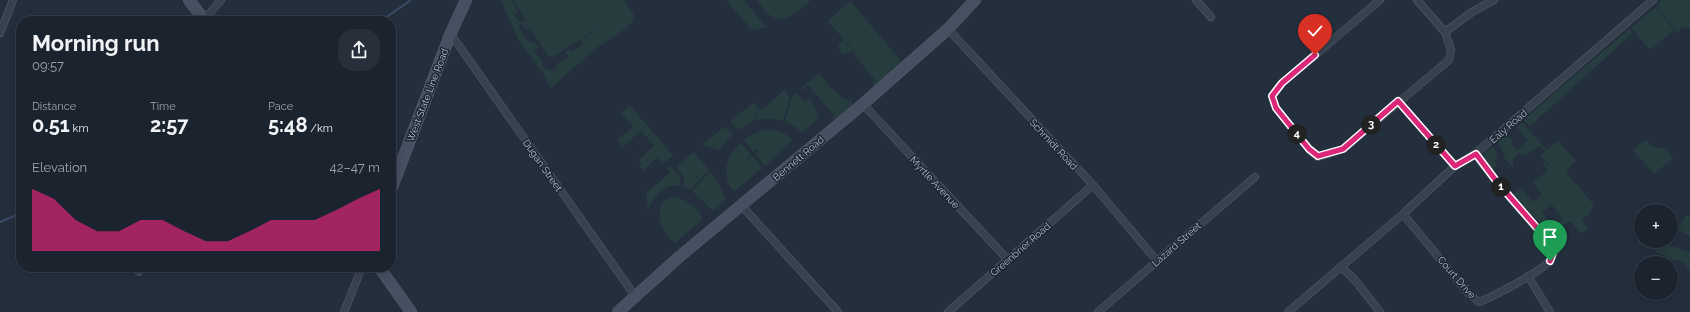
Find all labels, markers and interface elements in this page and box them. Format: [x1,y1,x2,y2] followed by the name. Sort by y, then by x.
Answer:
[1298,14,1332,55] pin
[1304,20,1326,42] icon: check
[338,29,380,71] button: share
[32,30,160,56] text: Morning run
[405,47,450,143] street label: West State Line Road
[32,58,64,73] text: 09:57
[32,100,76,113] text: Distance
[150,100,176,113] text: Time
[268,100,293,113] text: Pace
[1487,107,1529,146] street label: Ealy Road
[32,113,70,137] text: 0.51
[150,113,189,137] text: 2:57
[268,113,308,137] text: 5:48
[1361,115,1381,135] pin: 3
[1027,117,1080,172] street label: Schmidt Road
[1368,118,1374,131] text: 3
[70,122,89,135] text: km
[308,122,333,135] text: /km
[1287,124,1307,144] pin: 4
[1294,127,1300,140] text: 4
[771,134,826,183] street label: Bennett Road
[1426,135,1446,155] pin: 2
[521,137,565,194] street label: Dugan Street
[1433,138,1439,151] text: 2
[908,154,962,211] street label: Myrtle Avenue
[32,160,87,175] text: Elevation
[330,160,380,175] text: 42–47 m
[1491,177,1511,197] pin: 1
[1498,180,1504,193] text: 1
[1634,204,1678,300] map controls
[1634,204,1678,248] button: +
[988,220,1052,278] street label: Greenbrier Road
[1150,220,1204,269] street label: Lazard Street
[1533,220,1567,261] pin
[1539,226,1561,248] icon: arrive
[1435,254,1478,301] street label: Court Drive
[1634,256,1678,300] button: −

